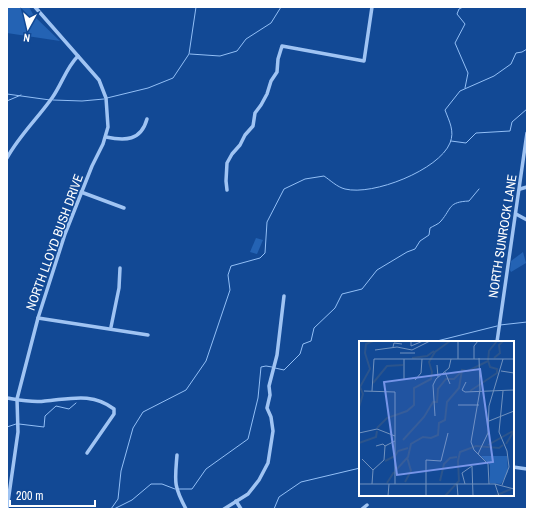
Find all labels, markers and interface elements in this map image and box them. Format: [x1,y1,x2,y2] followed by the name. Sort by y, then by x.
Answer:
[8,8,48,48] north arrow
[22,31,31,45] text: N
[22,172,87,313] street label: NORTH LLOYD BUSH DRIVE
[484,173,521,299] street label: NORTH SUNROCK LANE
[359,341,514,496] inset map
[10,482,95,508] scale bar
[16,488,43,504] text: 200 m

